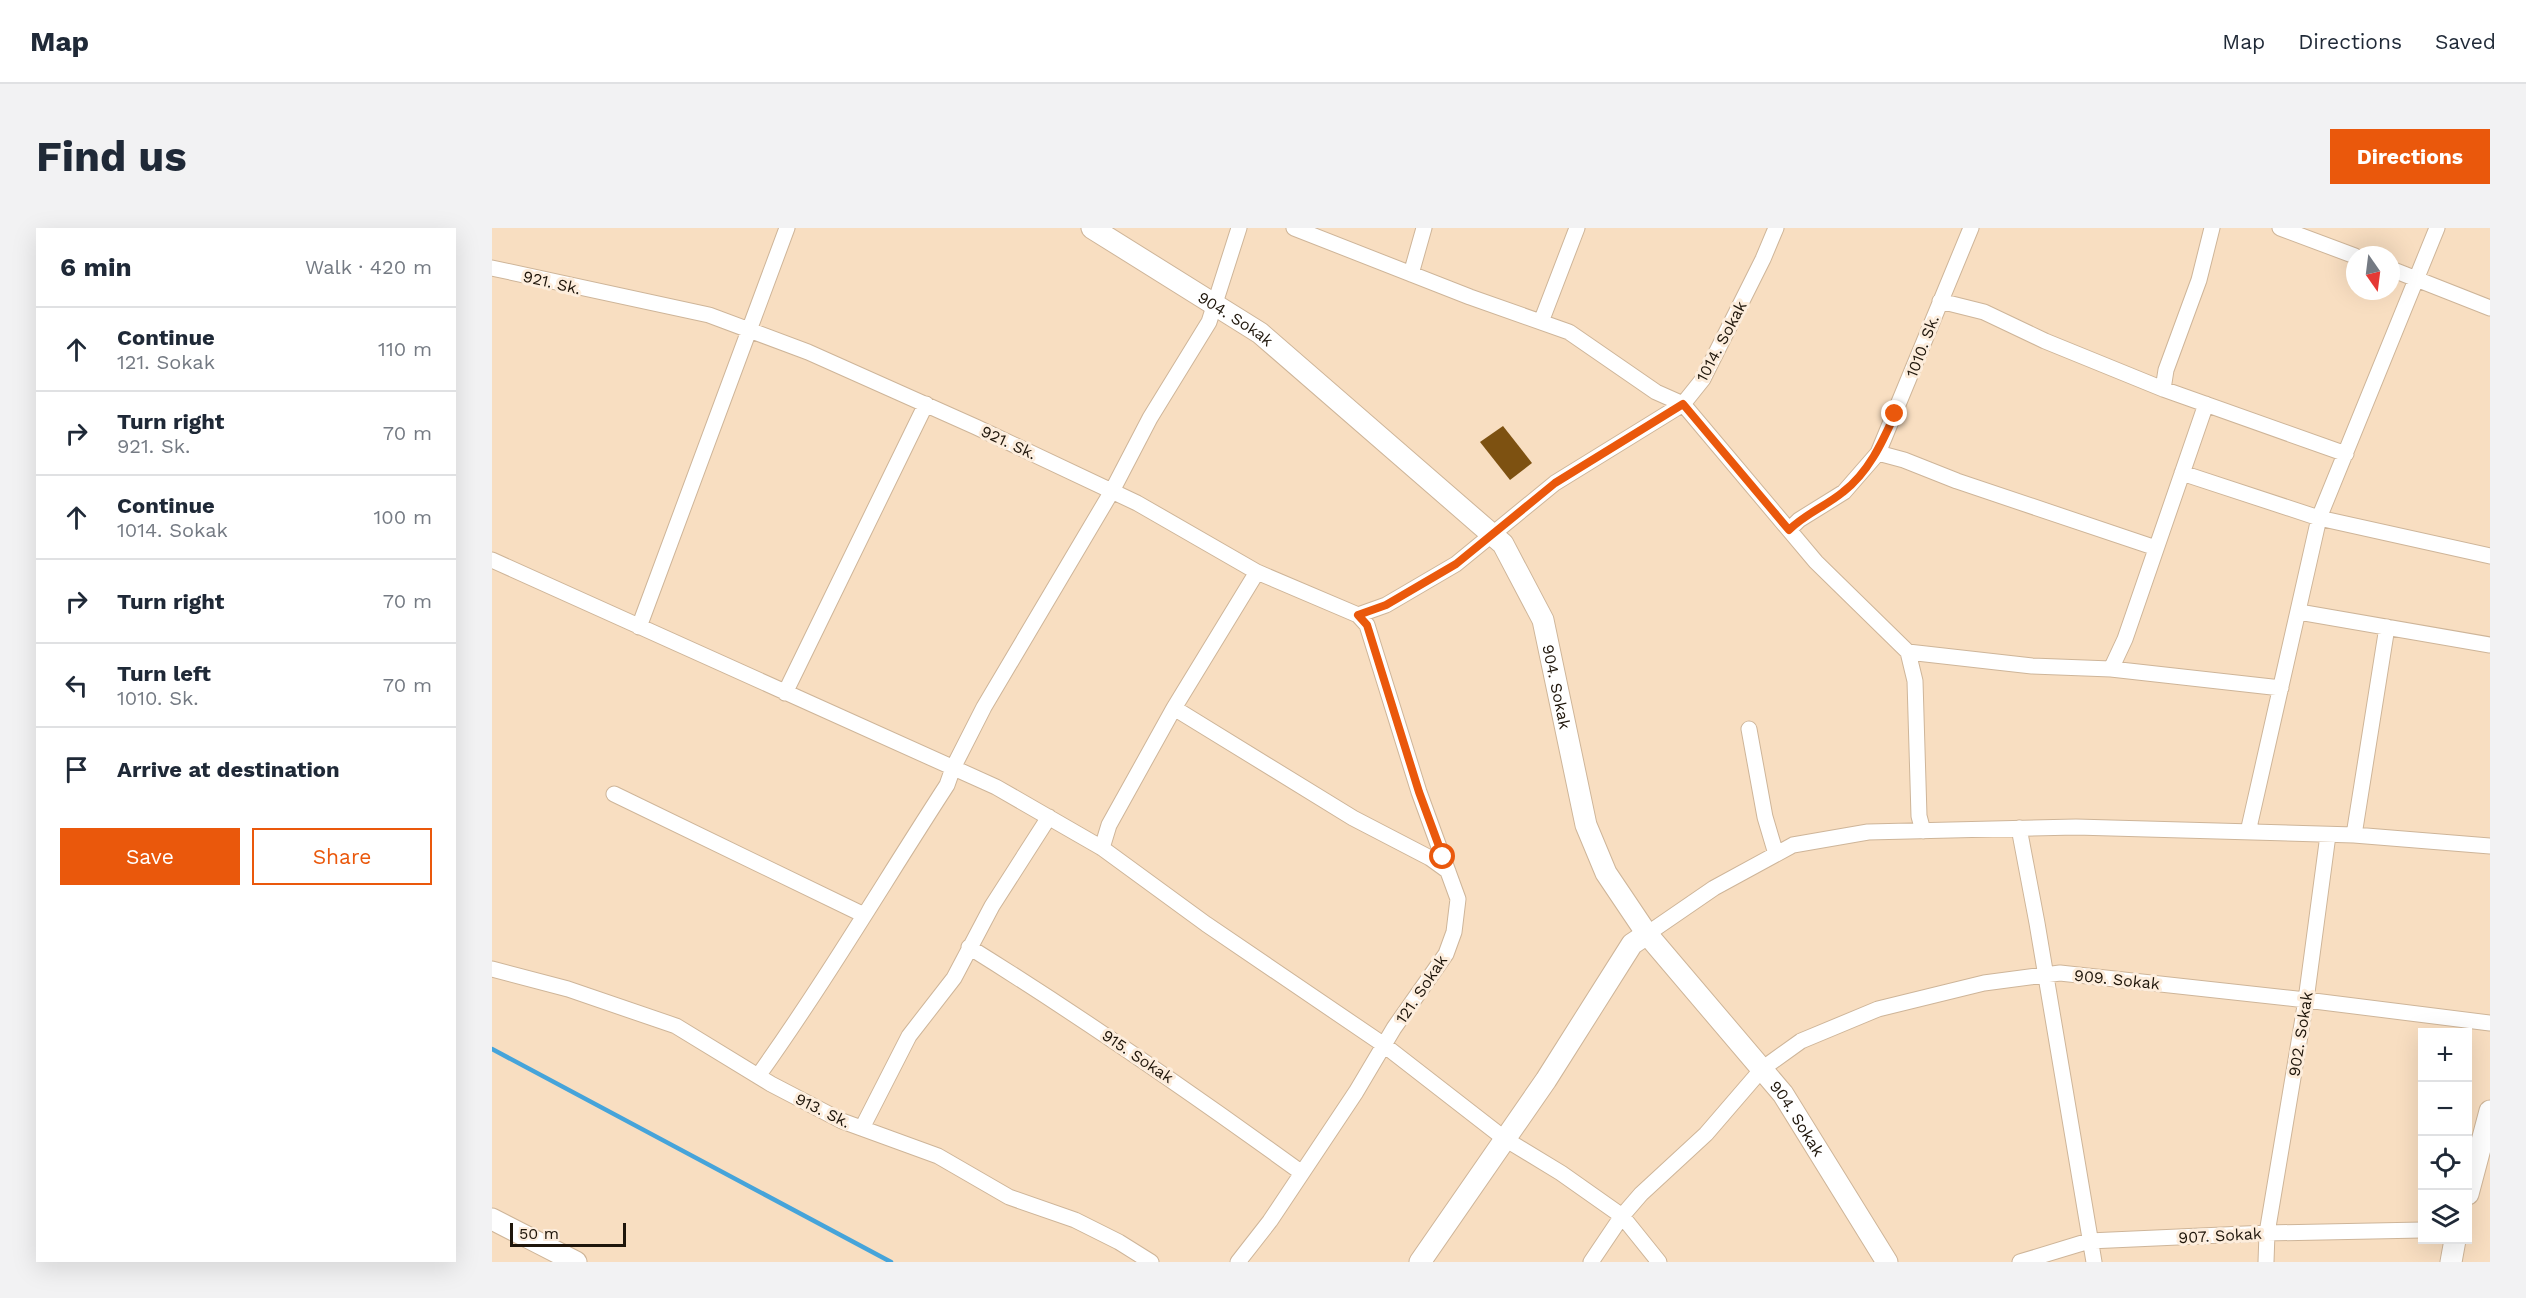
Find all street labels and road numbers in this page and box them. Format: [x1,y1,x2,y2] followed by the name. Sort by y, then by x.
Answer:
[521,267,583,298] street label: 921. Sk.
[1194,288,1277,350] street label: 904. Sokak
[1692,298,1751,385] street label: 1014. Sokak
[1902,312,1943,380] street label: 1010. Sk.
[978,421,1039,463] street label: 921. Sk.
[1538,643,1575,731] street label: 904. Sokak
[1392,951,1451,1027] street label: 121. Sokak
[2073,966,2161,993] street label: 909. Sokak
[2284,990,2317,1078] street label: 902. Sokak
[1098,1026,1177,1087] street label: 915. Sokak
[1766,1077,1828,1160] street label: 904. Sokak
[792,1089,853,1132] street label: 913. Sk.
[2178,1224,2262,1247] street label: 907. Sokak

